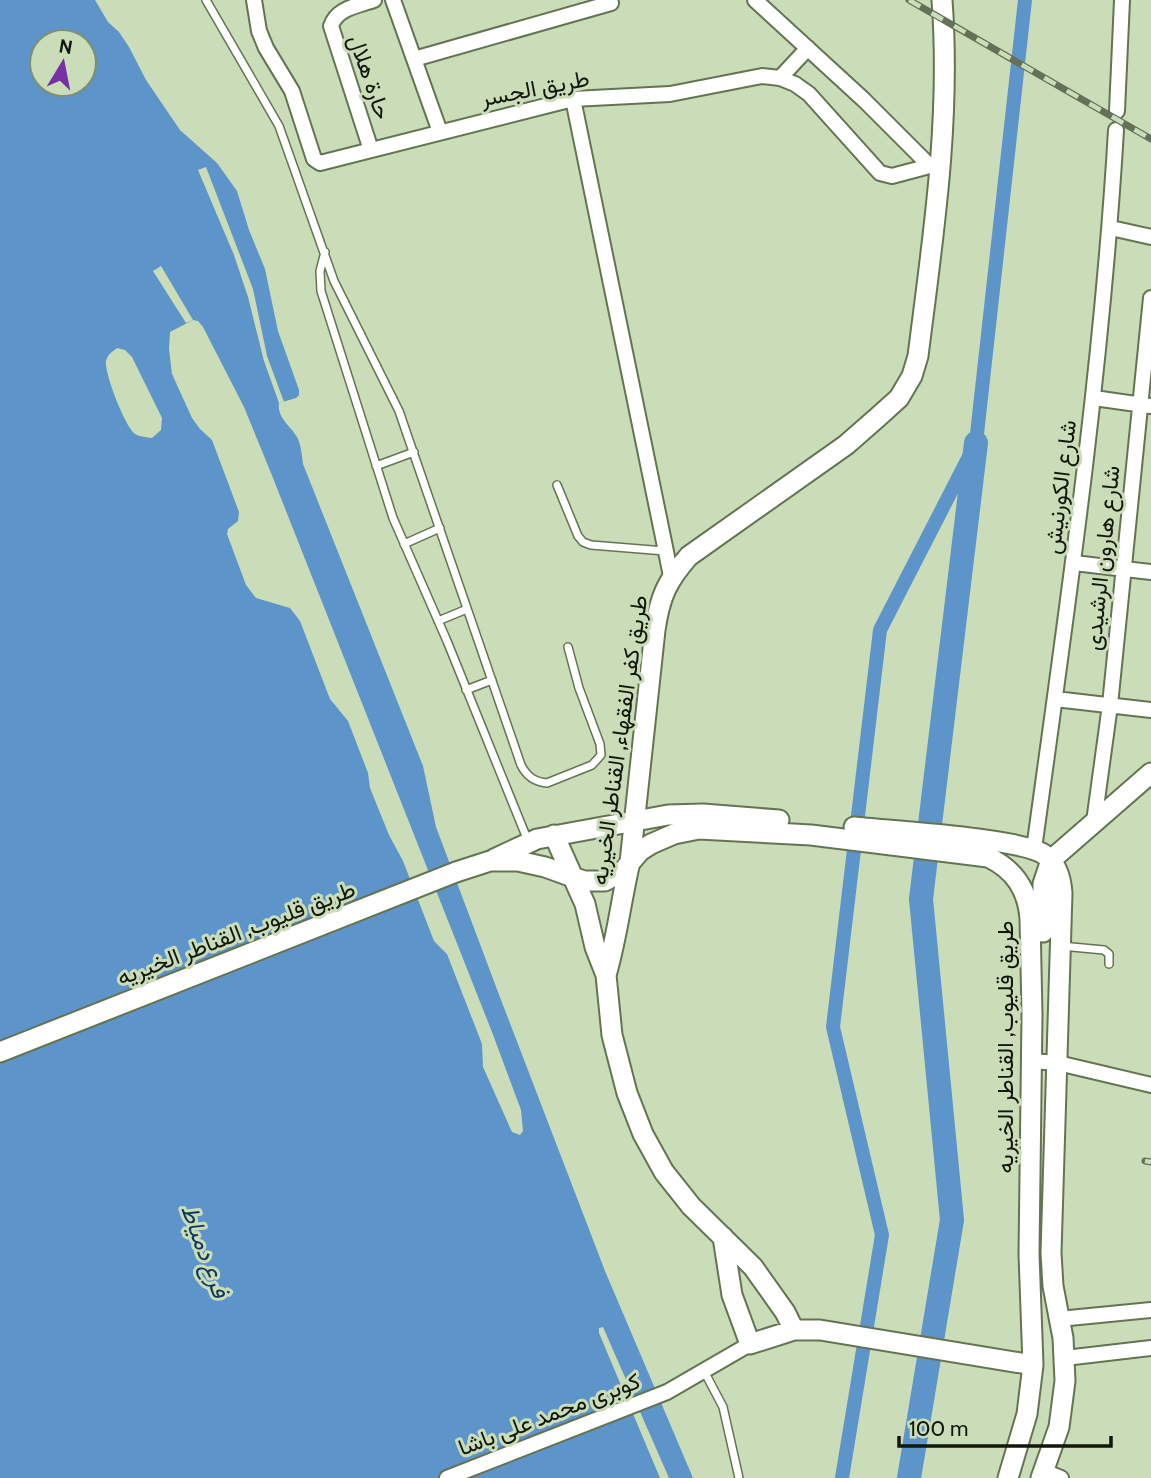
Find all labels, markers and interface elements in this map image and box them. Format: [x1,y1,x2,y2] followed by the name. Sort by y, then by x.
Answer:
[28,28,98,98] north arrow
[341,31,398,123] street label: حارة هلال
[57,34,74,59] text: N
[477,64,592,113] street label: طريق الجسر
[1038,418,1084,556] street label: شارع الكورنيش
[1078,464,1128,652] street label: شارع هارون الرشيدى
[585,593,654,887] street label: طريق كفر الفقهاء, القناطر الخيريه
[113,875,359,992] street label: طريق قليوب, القناطر الخيريه
[991,921,1020,1173] street label: طريق قليوب, القناطر الخيريه
[172,1200,236,1303] water label: فرع دمياط
[454,1366,644,1462] street label: كوبرى محمد على باشا
[899,1404,1111,1448] scale bar
[909,1416,968,1441] text: 100 m

